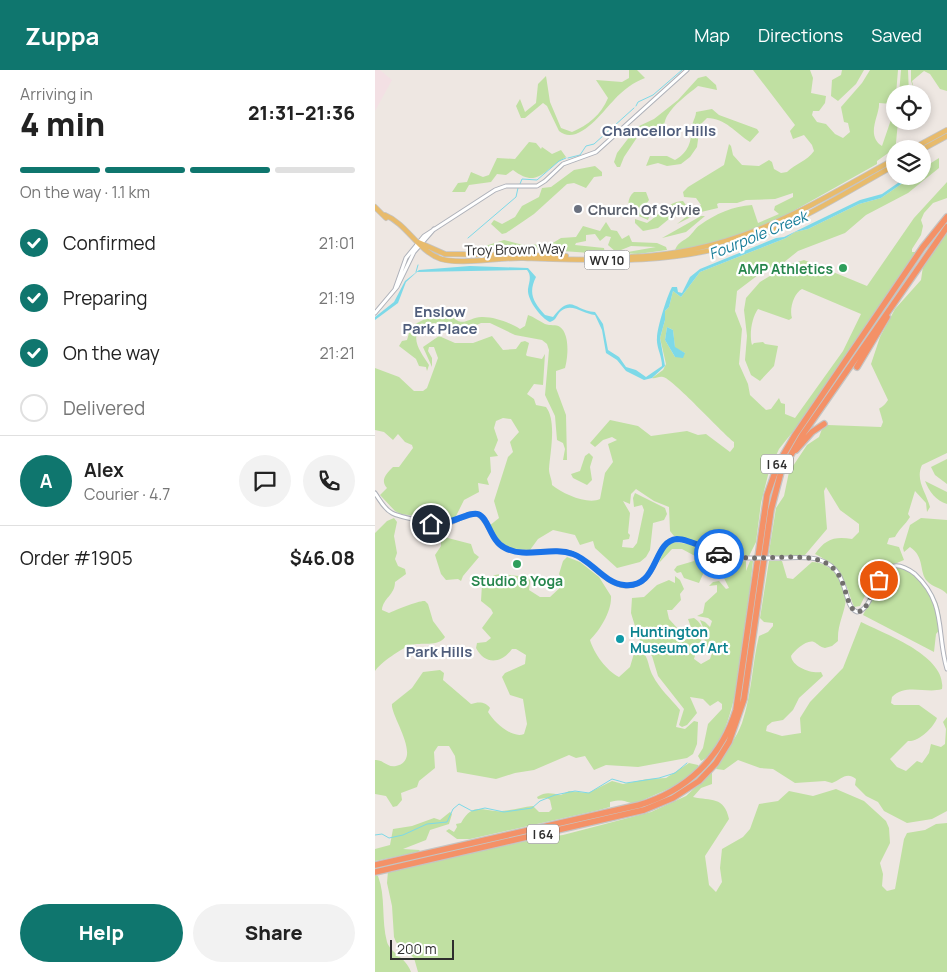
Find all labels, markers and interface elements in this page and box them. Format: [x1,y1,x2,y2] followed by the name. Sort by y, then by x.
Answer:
[25,19,99,52] text: Zuppa
[694,23,730,47] text: Map
[758,23,843,47] text: Directions
[871,23,922,47] text: Saved
[20,83,93,105] text: Arriving in
[886,85,931,185] map controls
[886,85,931,130] button: locate
[248,100,355,126] text: 21:31–21:36
[20,102,105,146] text: 4 min
[602,120,716,141] district label: Chancellor Hills
[886,140,931,185] button: layers
[20,181,150,203] text: On the way · 1.1 km
[588,200,700,219] place label: Church Of Sylvie
[572,203,584,215] marker: Church Of Sylvie
[706,205,813,264] water label: Fourpole Creek
[20,229,48,257] icon: check
[63,230,156,256] text: Confirmed
[319,232,355,254] text: 21:01
[464,239,566,259] street label: Troy Brown Way
[585,250,629,270] road number: WV 10
[738,259,833,278] place label: AMP Athletics
[837,262,849,274] marker: AMP Athletics
[20,284,48,312] icon: check
[63,285,148,311] text: Preparing
[319,287,355,309] text: 21:19
[403,301,477,339] district label: Enslow Park Place
[20,339,48,367] icon: check
[63,340,160,366] text: On the way
[319,342,355,364] text: 21:21
[63,395,145,421] text: Delivered
[761,454,793,474] road number: I 64
[239,455,291,507] button: chat
[303,455,355,507] button: phone
[84,457,124,483] text: Alex
[40,468,52,494] text: A
[84,483,170,505] text: Courier · 4.7
[410,503,452,545] pin
[417,510,445,538] icon: home
[694,529,744,579] courier
[705,540,733,568] icon: car
[20,545,133,571] text: Order #1905
[290,545,355,571] text: $46.08
[511,558,523,570] marker: Studio 8 Yoga
[858,559,900,601] pin
[865,566,893,594] icon: bag
[471,571,563,590] place label: Studio 8 Yoga
[630,622,729,657] place label: Huntington Museum of Art
[614,633,626,645] marker: Huntington Museum of Art
[406,641,472,662] district label: Park Hills
[527,824,559,844] road number: I 64
[20,904,183,962] button: Help
[193,904,355,962] button: Share
[390,937,454,960] scale bar
[397,939,437,958] text: 200 m

